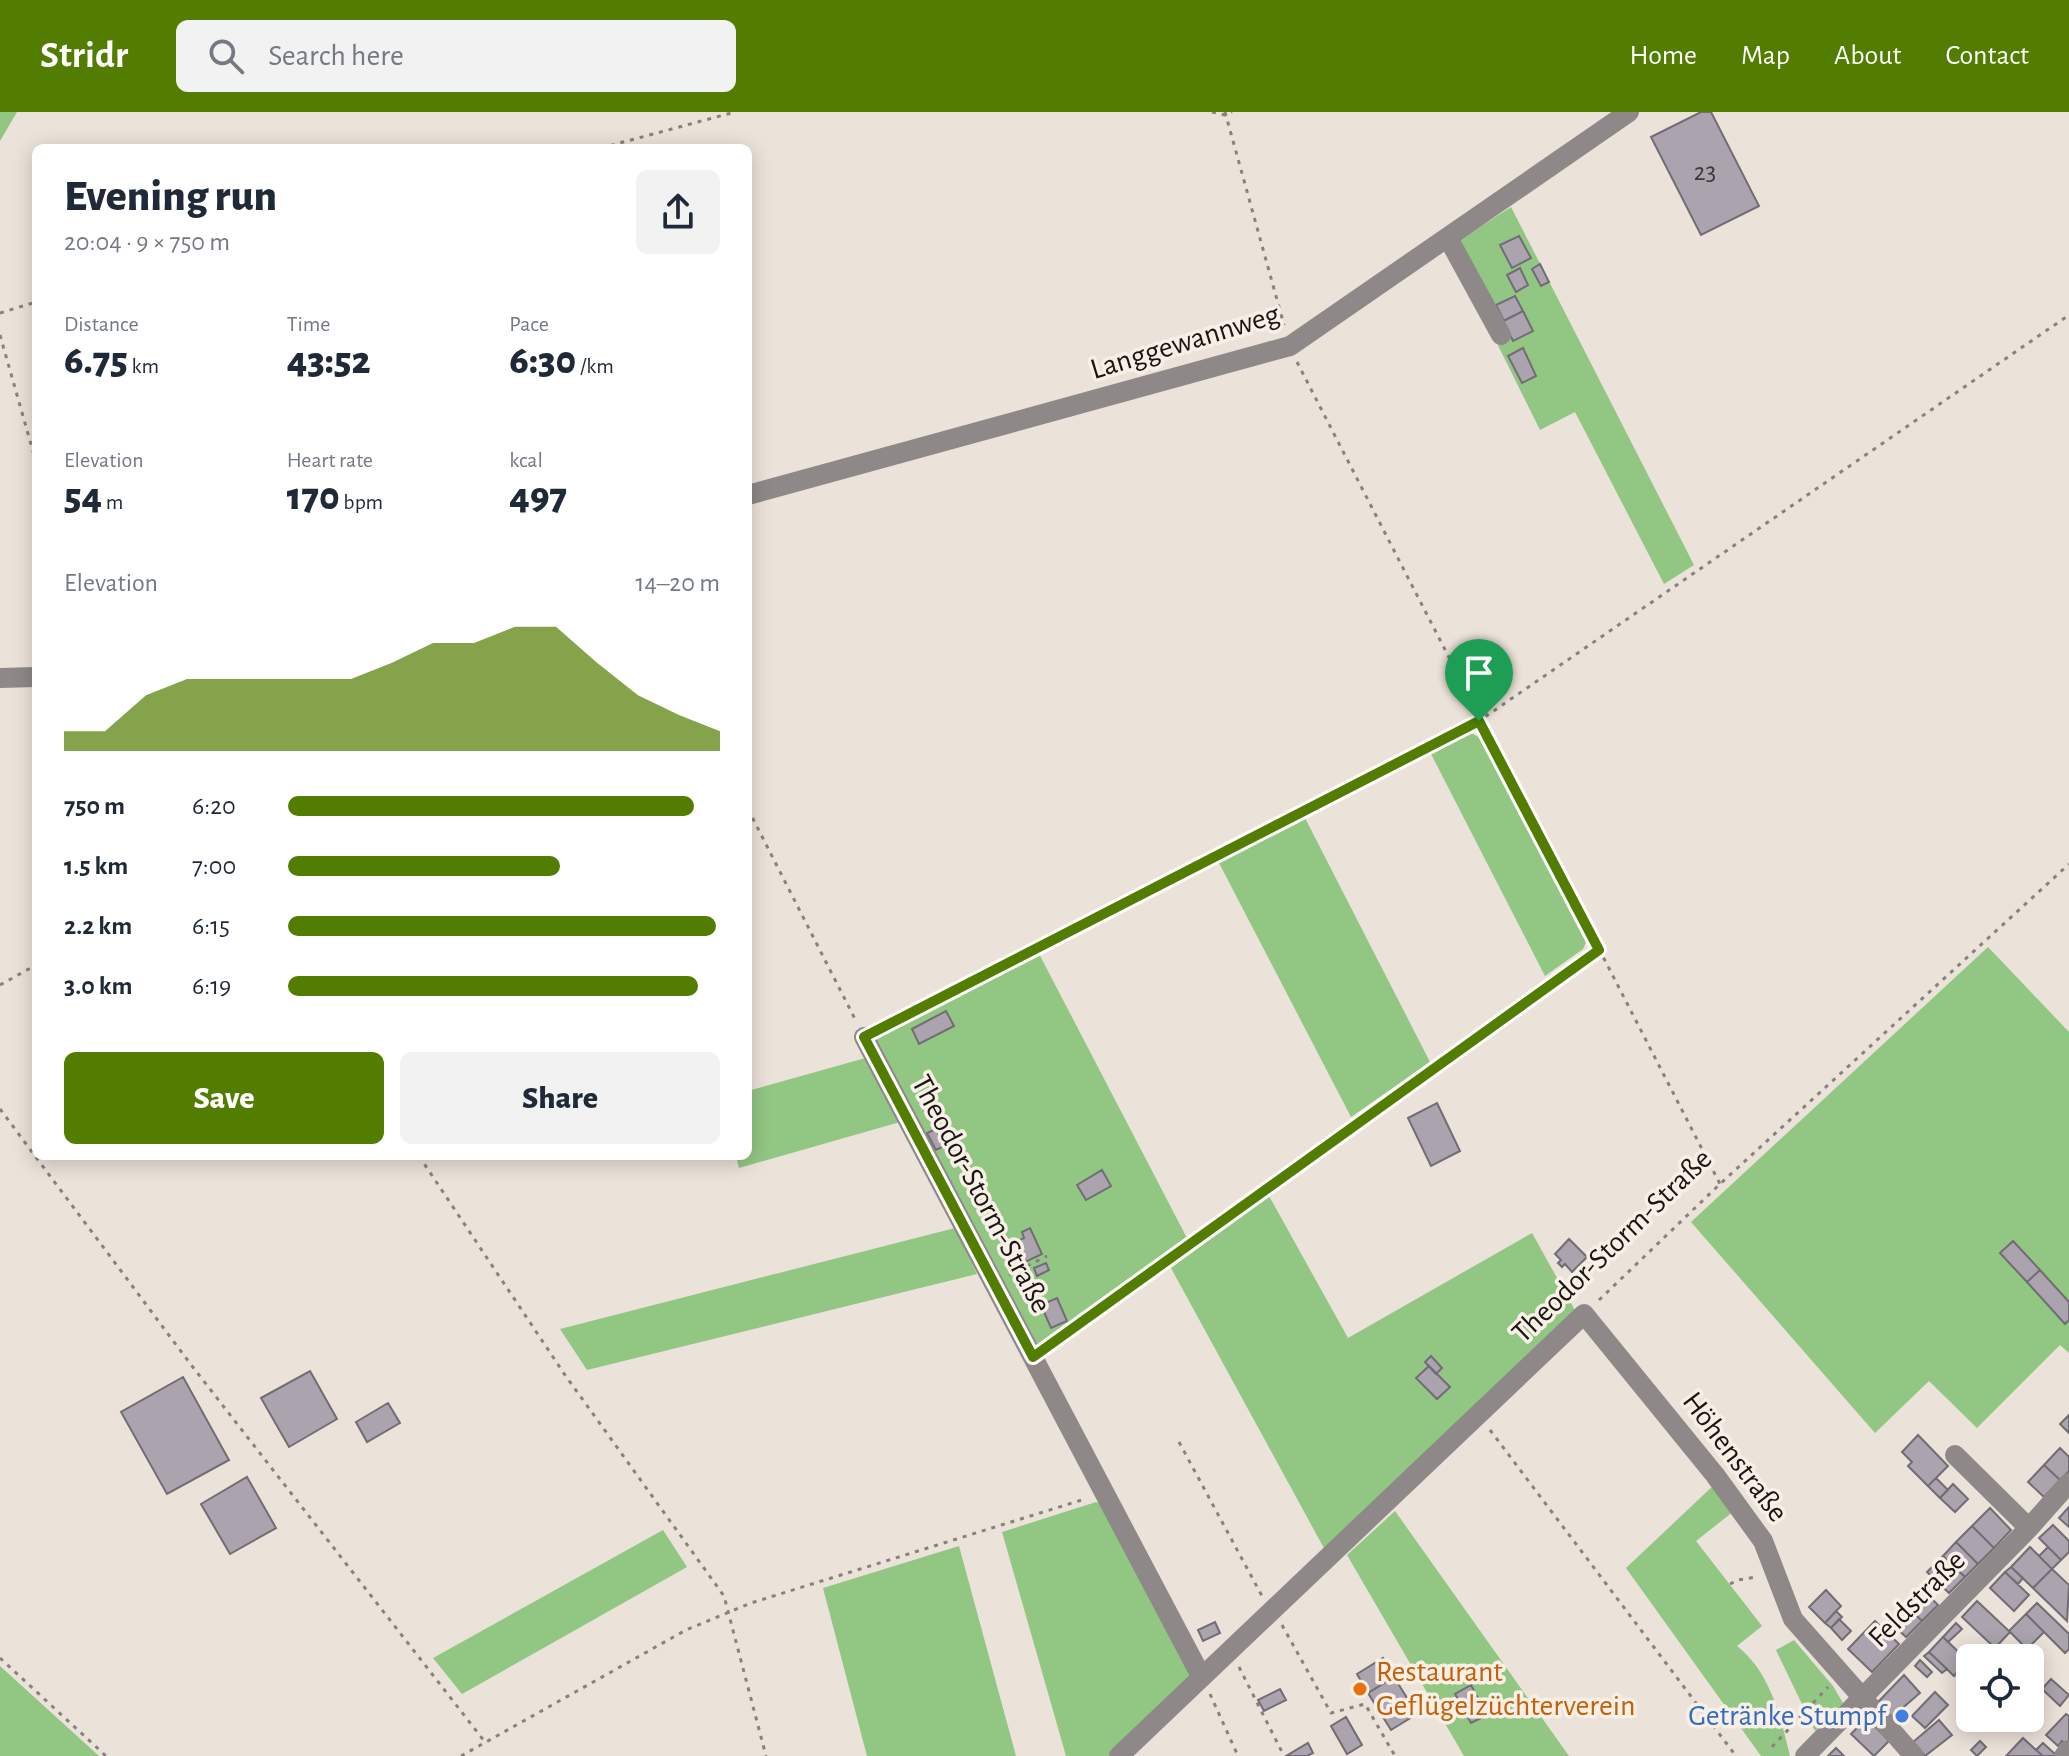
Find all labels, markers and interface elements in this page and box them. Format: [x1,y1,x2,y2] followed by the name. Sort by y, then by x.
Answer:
[176,20,736,92] search box
[204,34,248,78] icon: search
[40,37,128,75] text: Stridr
[268,41,404,71] text: Search here
[1630,42,1697,70] text: Home
[1741,42,1790,70] text: Map
[1834,42,1902,70] text: About
[1946,42,2029,70] text: Contact
[1694,159,1716,185] house number: 23
[636,170,720,254] button: share
[64,175,277,219] text: Evening run
[64,229,230,255] text: 20:04 · 9 × 750 m
[1087,299,1283,385] street label: Langgewannweg
[64,313,139,335] text: Distance
[287,313,331,335] text: Time
[509,313,549,335] text: Pace
[64,341,128,381] text: 6.75
[287,341,371,381] text: 43:52
[509,341,576,381] text: 6:30
[128,355,159,377] text: km
[576,355,614,377] text: /km
[64,449,144,471] text: Elevation
[287,449,373,471] text: Heart rate
[509,449,543,471] text: kcal
[64,477,102,517] text: 54
[287,477,340,517] text: 170
[509,477,567,517] text: 497
[102,491,123,513] text: m
[340,491,383,513] text: bpm
[64,570,158,596] text: Elevation
[636,570,720,596] text: 14–20 m
[1445,639,1513,721] pin
[1457,651,1501,695] icon: arrive
[64,793,125,819] text: 750 m
[192,793,236,819] text: 6:20
[64,853,128,879] text: 1.5 km
[192,853,236,879] text: 7:00
[64,913,132,939] text: 2.2 km
[192,913,230,939] text: 6:15
[64,973,132,999] text: 3.0 km
[192,973,231,999] text: 6:19
[64,1052,384,1144] button: Save
[400,1052,720,1144] button: Share
[906,1070,1056,1318] street label: Theodor-Storm-Straße
[1506,1143,1718,1349] street label: Theodor-Storm-Straße
[1677,1387,1793,1527] street label: Höhenstraße
[1863,1545,1971,1653] street label: Feldstraße
[1956,1644,2044,1732] map controls
[1956,1644,2044,1732] button: locate
[1376,1657,1636,1721] place label: Restaurant Geflügelzüchterverein
[1351,1680,1369,1698] marker: Restaurant Geflügelzüchterverein
[1688,1701,1888,1731] place label: Getränke Stumpf
[1893,1707,1911,1725] marker: Getränke Stumpf

